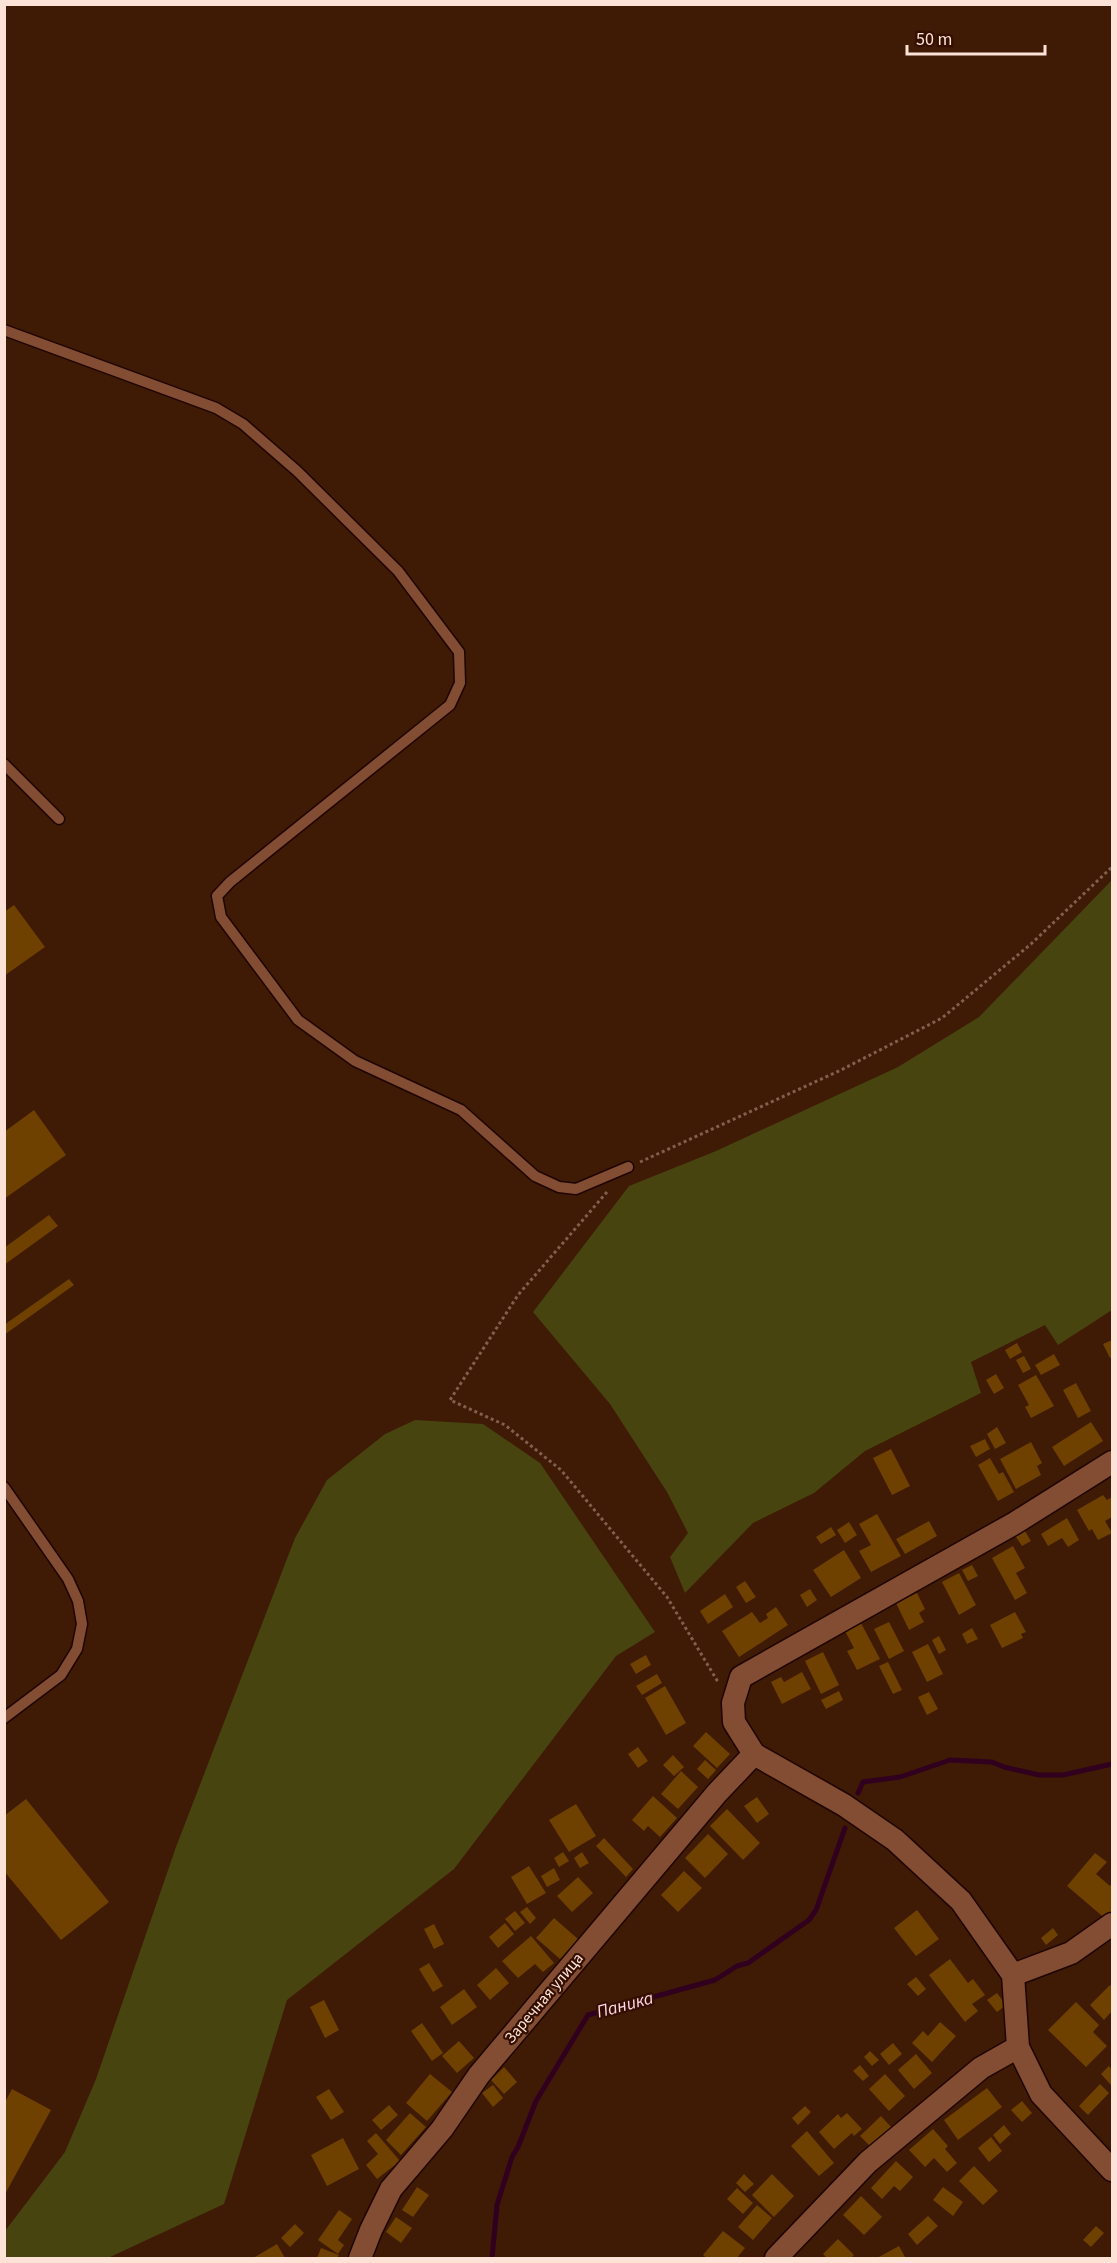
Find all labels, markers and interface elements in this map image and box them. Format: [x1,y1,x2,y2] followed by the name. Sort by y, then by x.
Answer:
[907,18,1045,56] scale bar
[916,27,952,52] text: 50 m
[499,1948,589,2048] street label: Заречная улица
[594,1985,656,2025] water label: Паника

